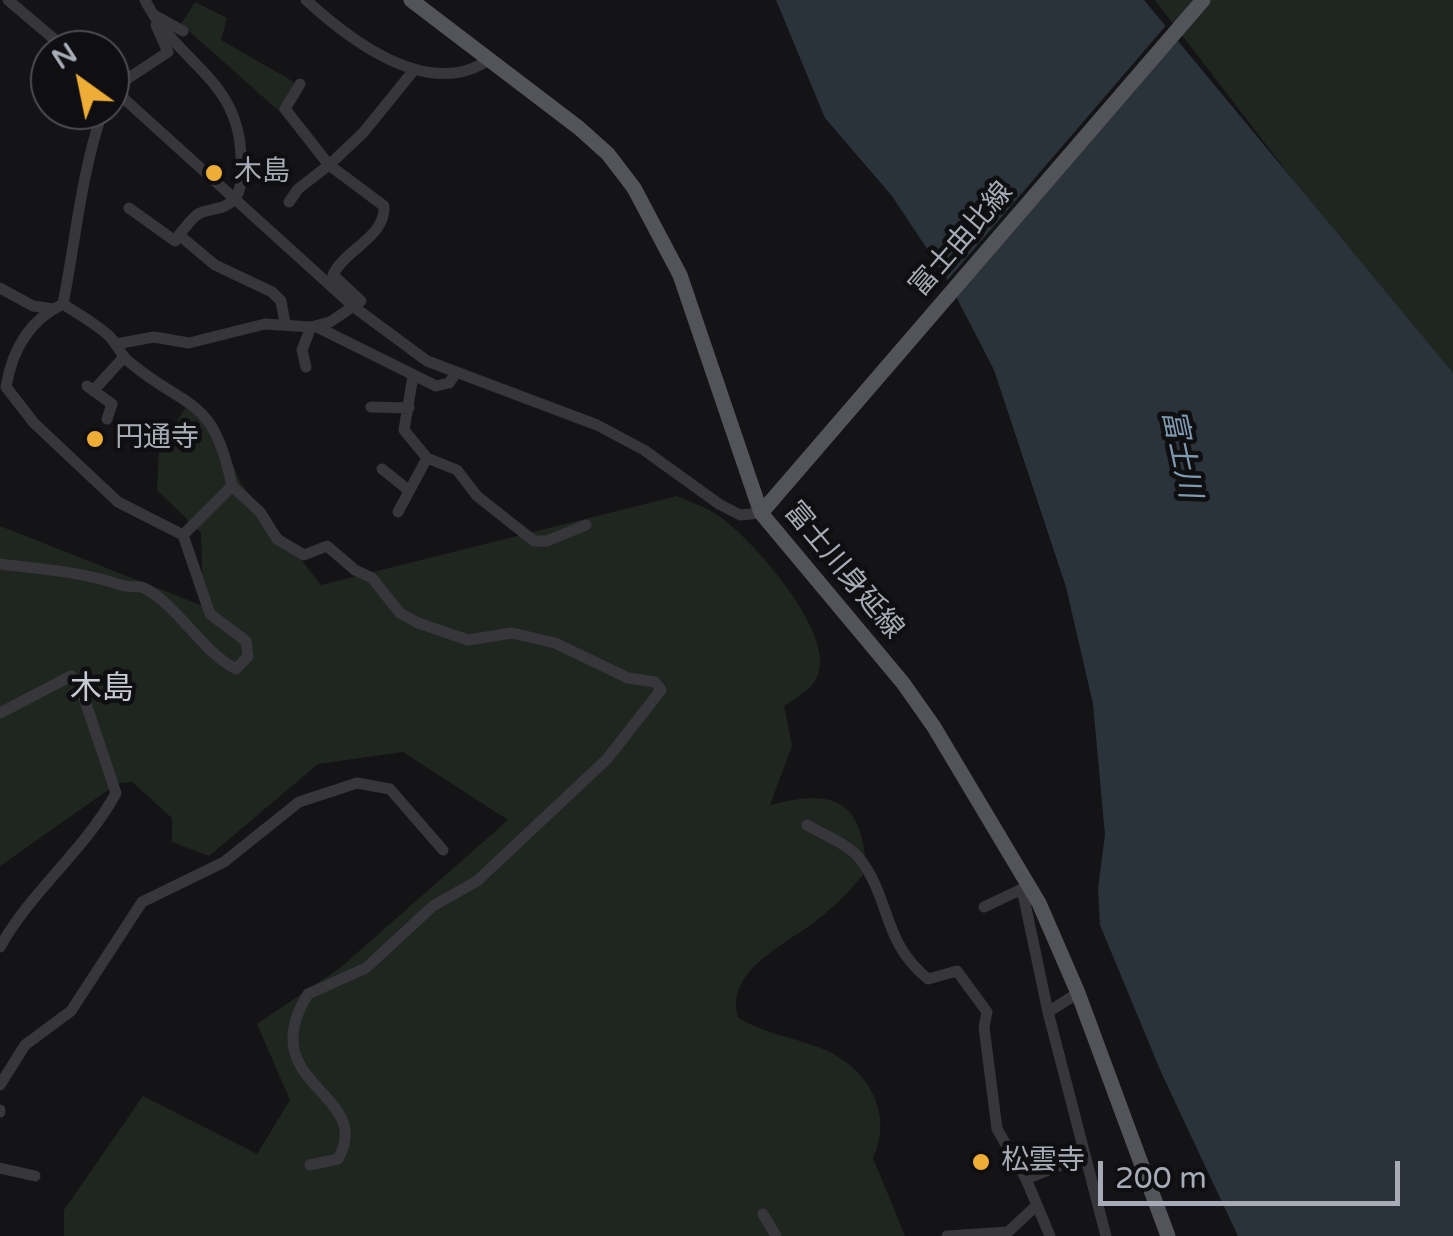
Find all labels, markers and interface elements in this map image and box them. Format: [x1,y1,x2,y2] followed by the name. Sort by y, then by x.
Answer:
[30,30,130,130] north arrow
[46,36,83,77] text: N
[234,156,290,190] place label: 木島
[203,162,225,184] marker: 木島
[903,176,1021,304] street label: 富士由比線
[1153,406,1207,502] water label: 富士川
[115,422,199,456] place label: 円通寺
[84,428,106,450] marker: 円通寺
[776,496,910,646] street label: 富士川身延線
[70,671,134,709] district label: 木島
[1103,1141,1406,1203] scale bar
[1001,1145,1085,1179] place label: 松雲寺
[970,1151,992,1173] marker: 松雲寺
[1115,1160,1207,1197] text: 200 m

